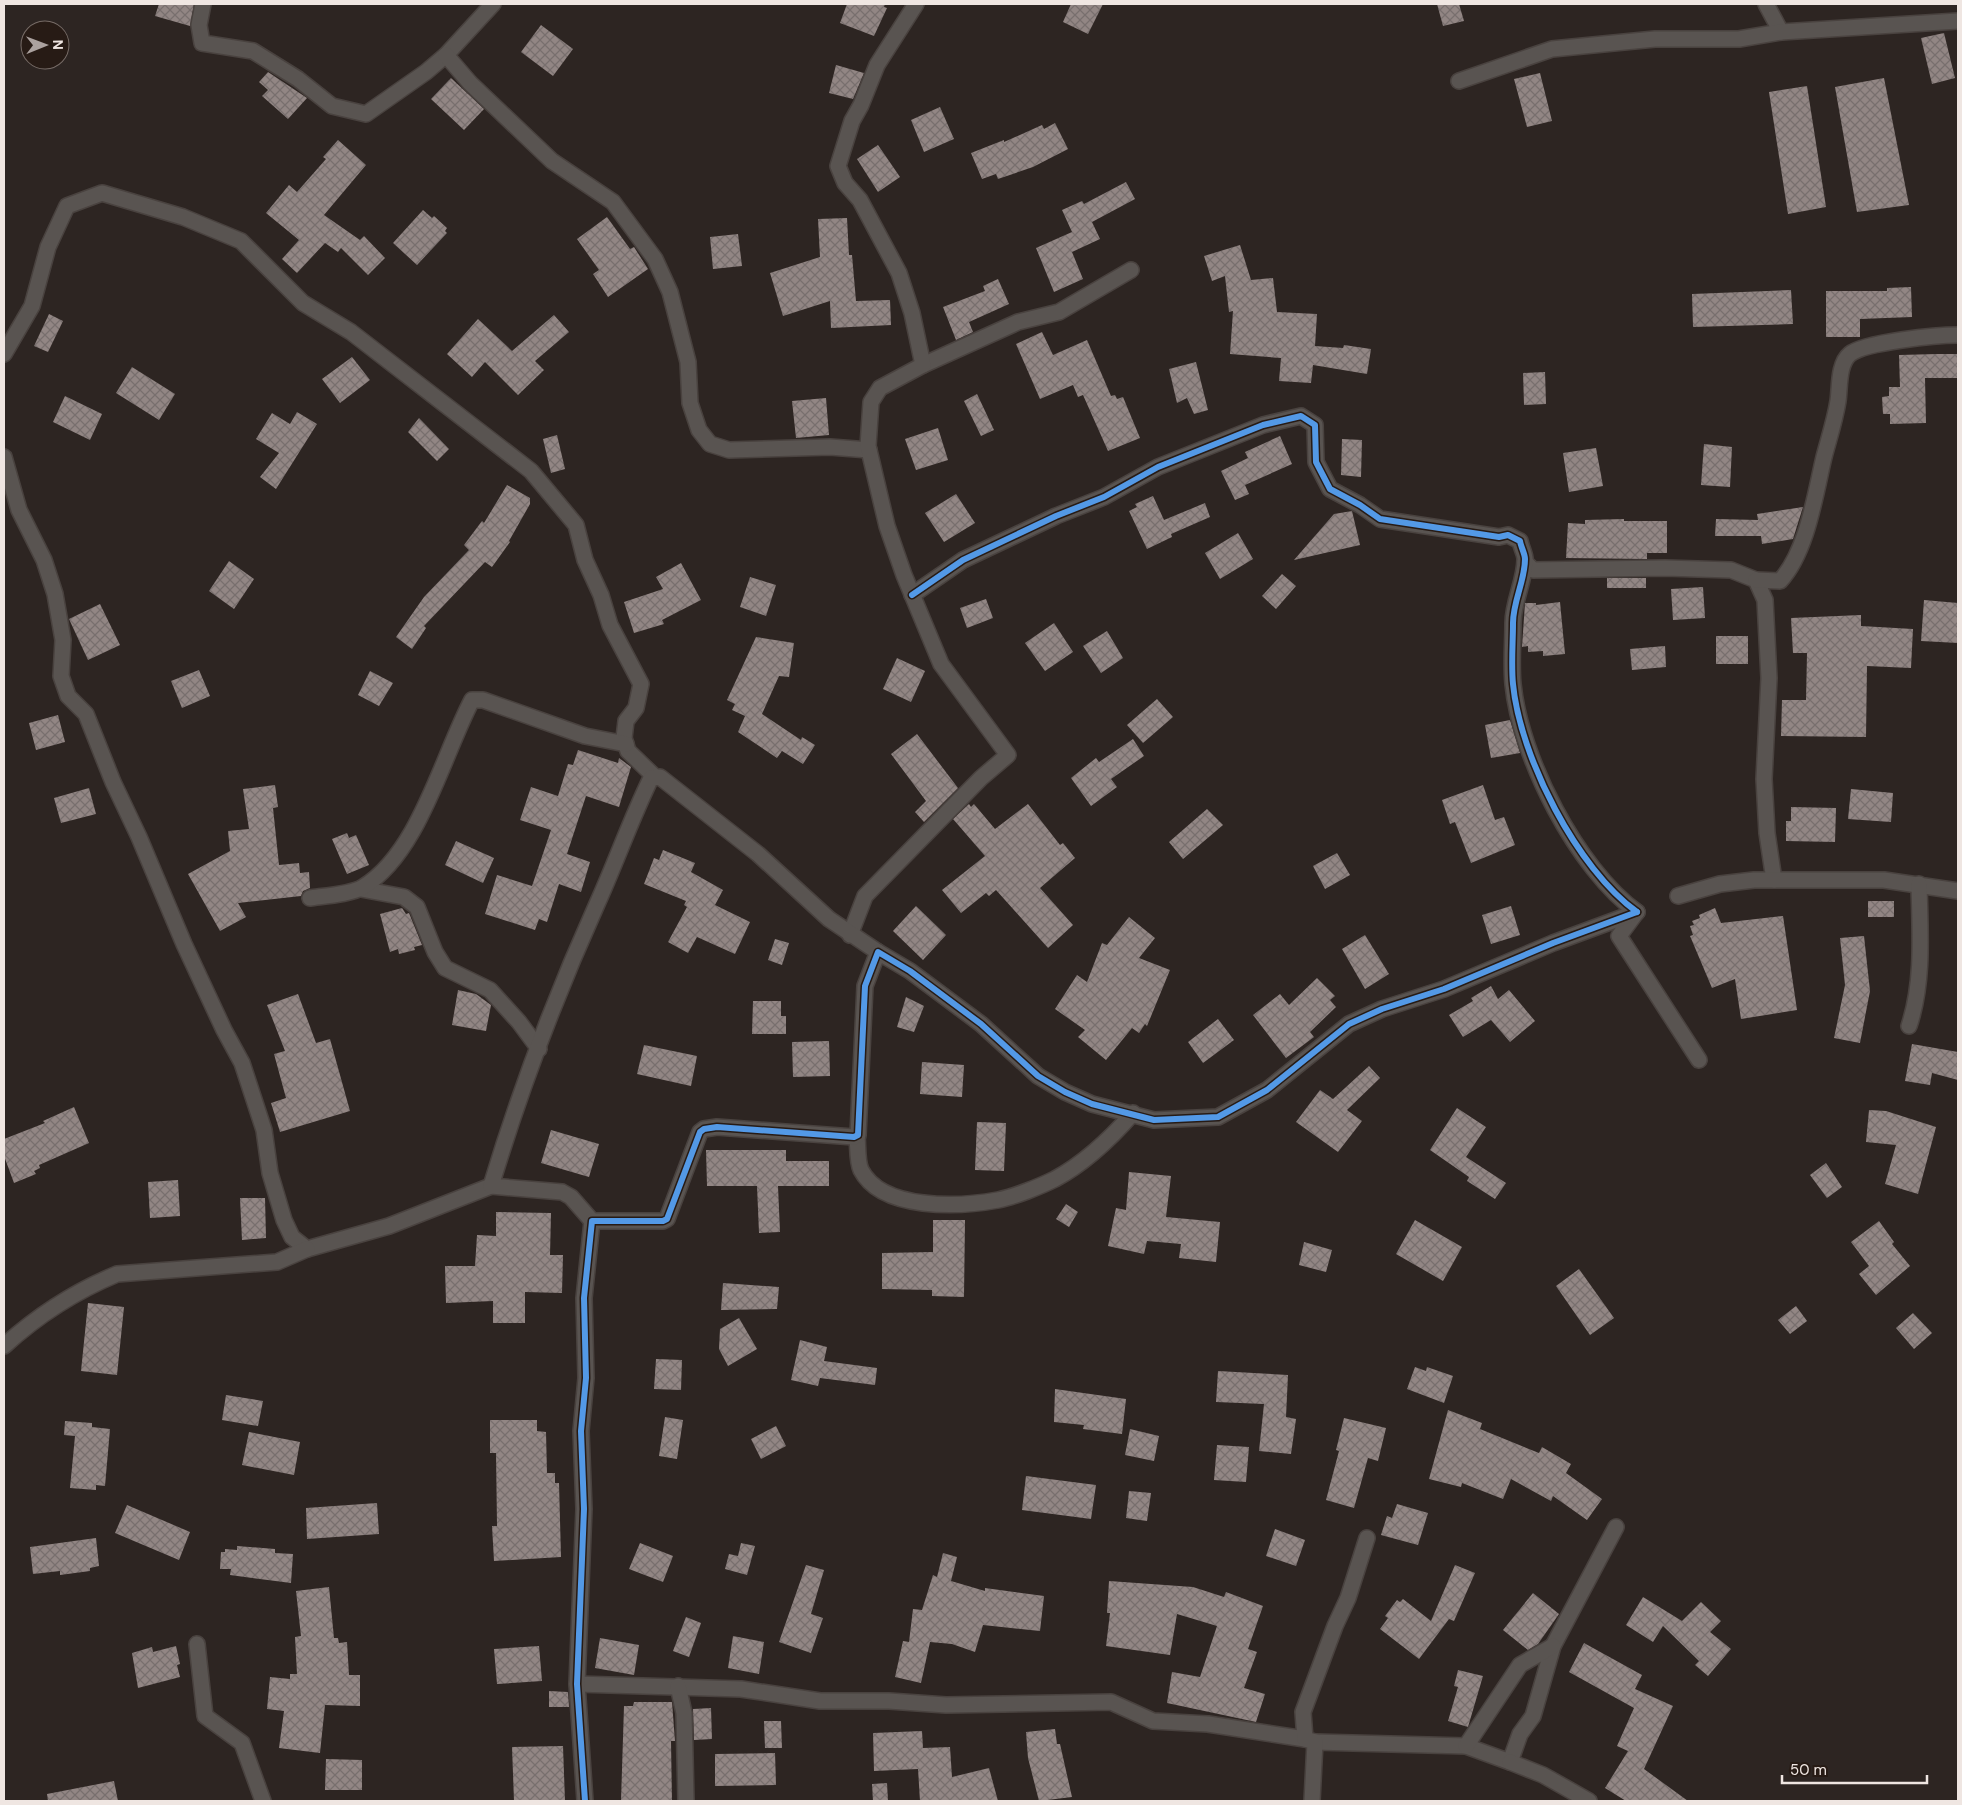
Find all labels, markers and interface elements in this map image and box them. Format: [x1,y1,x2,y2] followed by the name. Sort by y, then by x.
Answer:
[20,20,70,70] north arrow
[49,40,67,50] text: N
[1782,1752,1927,1784] scale bar
[1790,1760,1827,1780] text: 50 m

